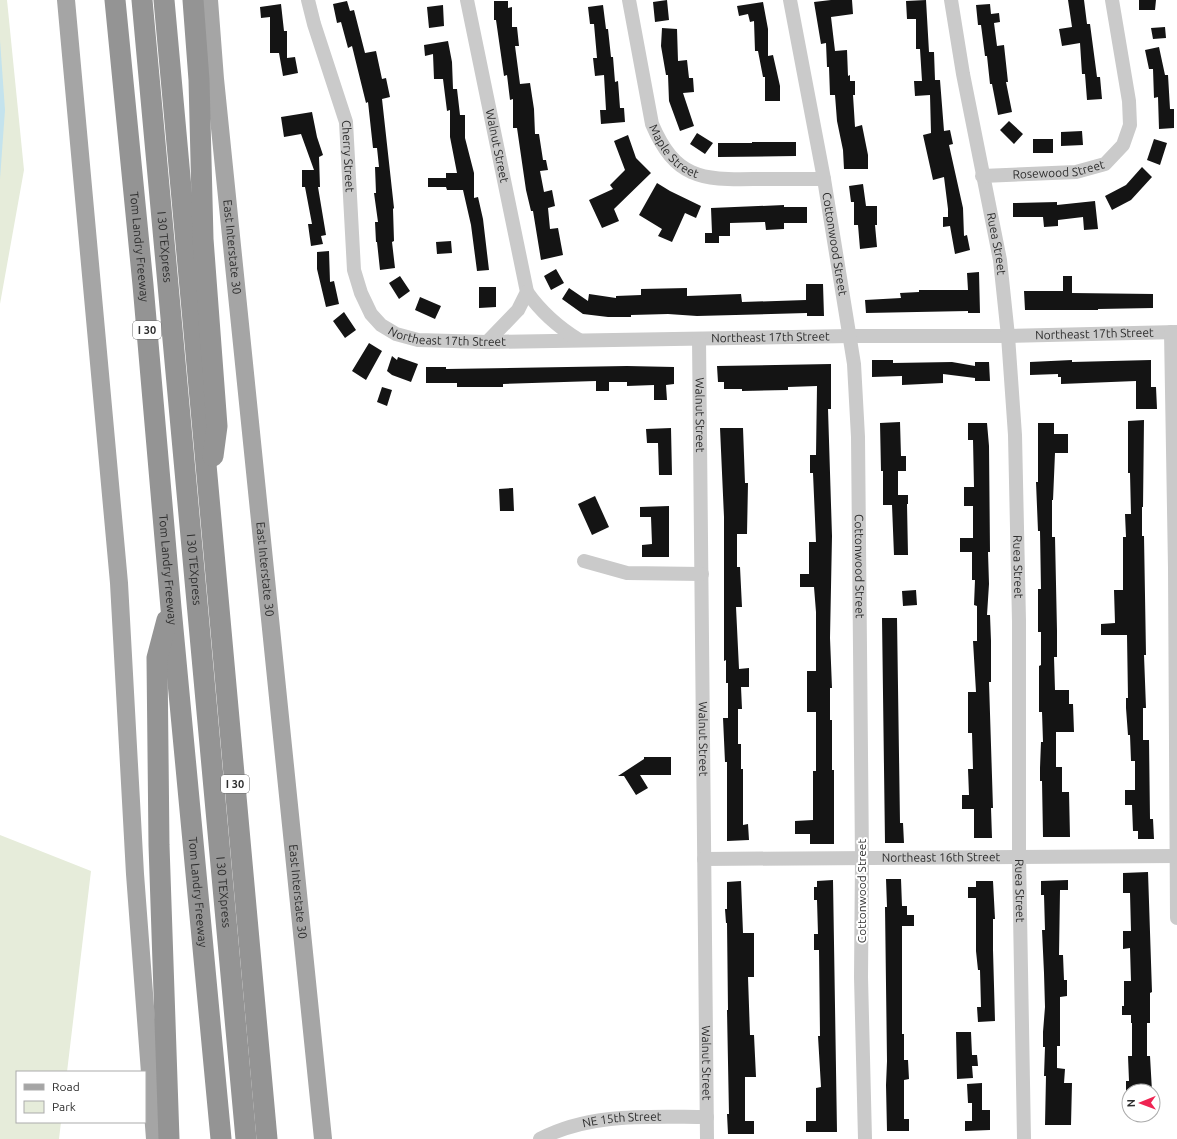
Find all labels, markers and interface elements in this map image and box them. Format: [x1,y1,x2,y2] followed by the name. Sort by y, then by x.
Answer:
[484,108,511,184] street label: Walnut Street
[340,120,357,193] street label: Cherry Street
[647,122,701,180] street label: Maple Street
[1012,157,1106,181] street label: Rosewood Street
[128,191,151,303] street label: Tom Landry Freeway
[820,191,850,297] street label: Cottonwood Street
[221,199,244,295] street label: East Interstate 30
[155,211,175,283] street label: I 30 TEXpress
[985,211,1009,276] street label: Ruea Street
[133,321,161,339] road number: I 30
[386,324,506,348] street label: Northeast 17th Street
[1035,326,1154,341] street label: Northeast 17th Street
[711,329,830,344] street label: Northeast 17th Street
[693,377,707,453] street label: Walnut Street
[157,514,180,626] street label: Tom Landry Freeway
[853,514,867,619] street label: Cottonwood Street
[254,521,277,617] street label: East Interstate 30
[185,533,204,606] street label: I 30 TEXpress
[1011,535,1026,599] street label: Ruea Street
[697,701,710,777] street label: Walnut Street
[221,775,249,793] road number: I 30
[187,836,210,948] street label: Tom Landry Freeway
[855,839,868,943] street label: Cottonwood Street
[287,844,310,940] street label: East Interstate 30
[882,850,1001,864] street label: Northeast 16th Street
[214,856,234,929] street label: I 30 TEXpress
[1013,859,1027,923] street label: Ruea Street
[700,1025,714,1101] street label: Walnut Street
[16,1071,146,1123] legend
[52,1080,80,1093] text: Road
[1121,1083,1161,1123] north arrow
[1125,1099,1137,1107] text: N
[52,1100,76,1113] text: Park
[581,1110,662,1129] street label: NE 15th Street

